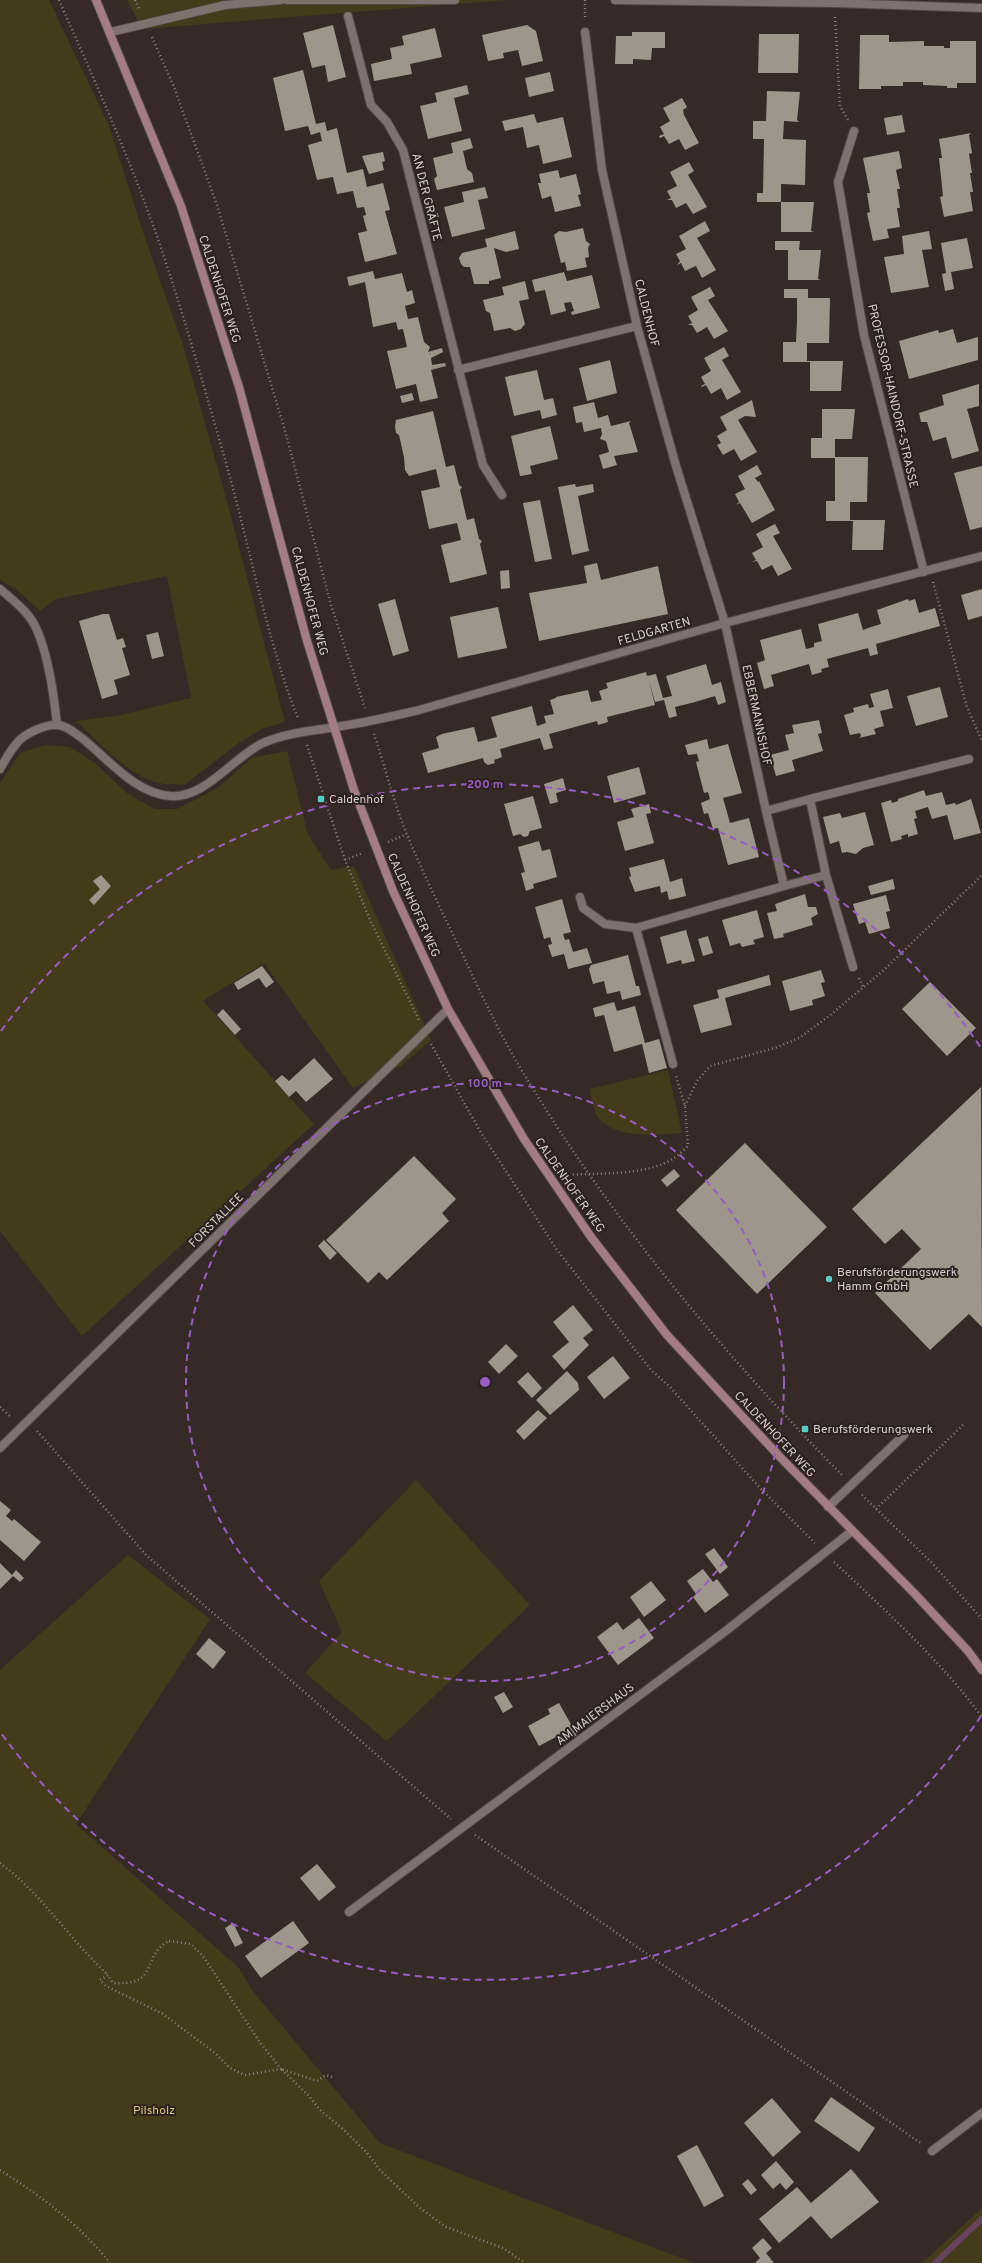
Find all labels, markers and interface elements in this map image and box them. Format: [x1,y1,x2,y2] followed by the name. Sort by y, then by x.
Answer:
[407,152,445,243] street label: AN DER GRÄFTE
[194,233,244,345] street label: CALDENHOFER WEG
[630,278,662,349] street label: CALDENHOF
[863,303,921,490] street label: PROFESSOR-HAINDORF-STRASSE
[287,545,331,658] street label: CALDENHOFER WEG
[616,614,693,650] street label: FELDGARTEN
[737,663,775,768] street label: EBBERMANNSHOF
[467,777,503,793] text: 200 m
[329,792,384,808] place label: Caldenhof
[316,794,326,804] marker: Caldenhof
[383,851,443,960] street label: CALDENHOFER WEG
[468,1076,502,1092] text: 100 m
[530,1135,608,1236] street label: CALDENHOFER WEG
[186,1190,248,1252] street label: FORSTALLEE
[837,1265,957,1295] place label: Berufsförderungswerk Hamm GmbH
[824,1274,834,1284] marker: Berufsförderungswerk Hamm GmbH
[478,1375,492,1389] centre of rings
[730,1388,818,1481] street label: CALDENHOFER WEG
[813,1422,933,1438] place label: Berufsförderungswerk
[800,1424,810,1434] marker: Berufsförderungswerk
[553,1680,638,1750] street label: AM MAIERSHAUS
[133,2103,175,2119] park label: Pilsholz

